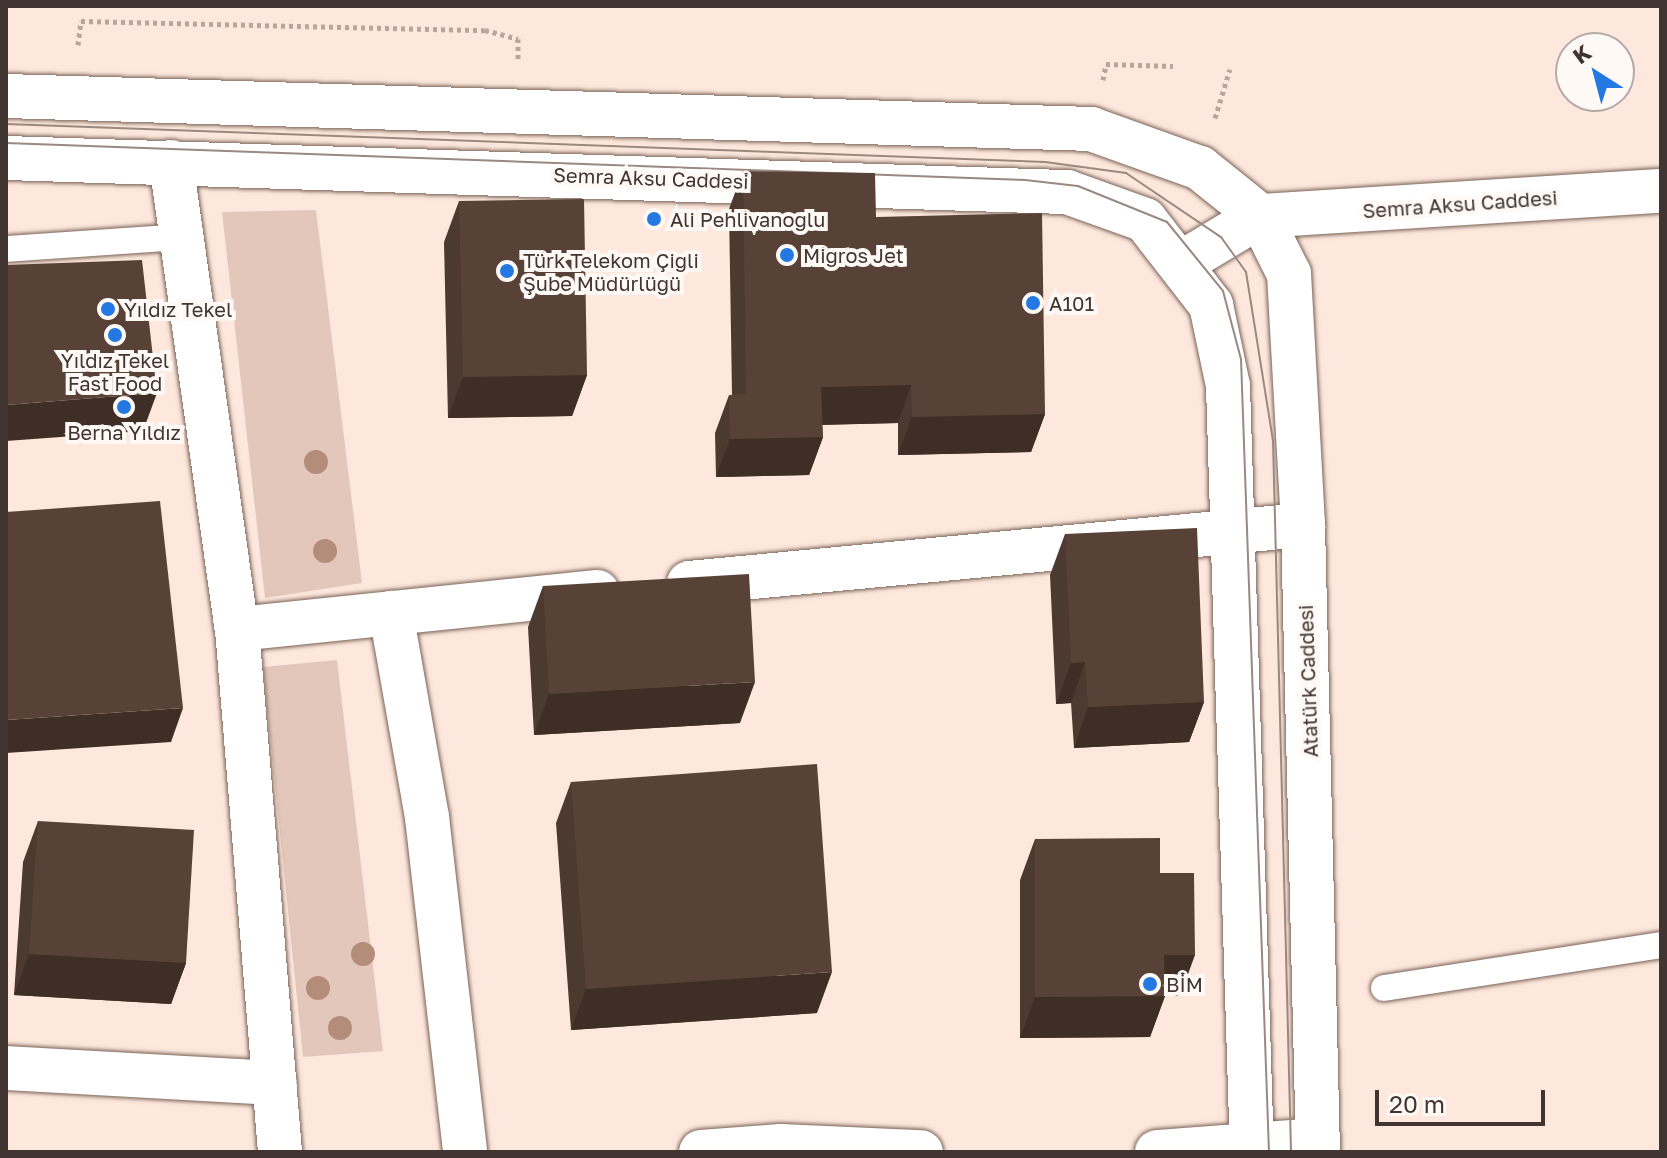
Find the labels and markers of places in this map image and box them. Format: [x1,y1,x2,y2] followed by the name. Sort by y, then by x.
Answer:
[670,207,825,231] place label: Ali Pehlivanoğlu
[645,210,663,228] marker: Ali Pehlivanoğlu
[803,243,904,267] place label: Migros Jet
[778,246,796,264] marker: Migros Jet
[523,248,699,295] place label: Türk Telekom Çiğli Şube Müdürlüğü
[498,262,516,280] marker: Türk Telekom Çiğli Şube Müdürlüğü
[1049,291,1094,315] place label: A101
[1024,294,1042,312] marker: A101
[124,297,232,321] place label: Yıldız Tekel
[99,300,117,318] marker: Yıldız Tekel
[106,326,124,344] marker: Yıldız Tekel Fast Food
[61,348,169,395] place label: Yıldız Tekel Fast Food
[115,398,133,416] marker: Berna Yıldız
[67,420,181,444] place label: Berna Yıldız
[1166,972,1203,996] place label: BİM
[1141,975,1159,993] marker: BİM

